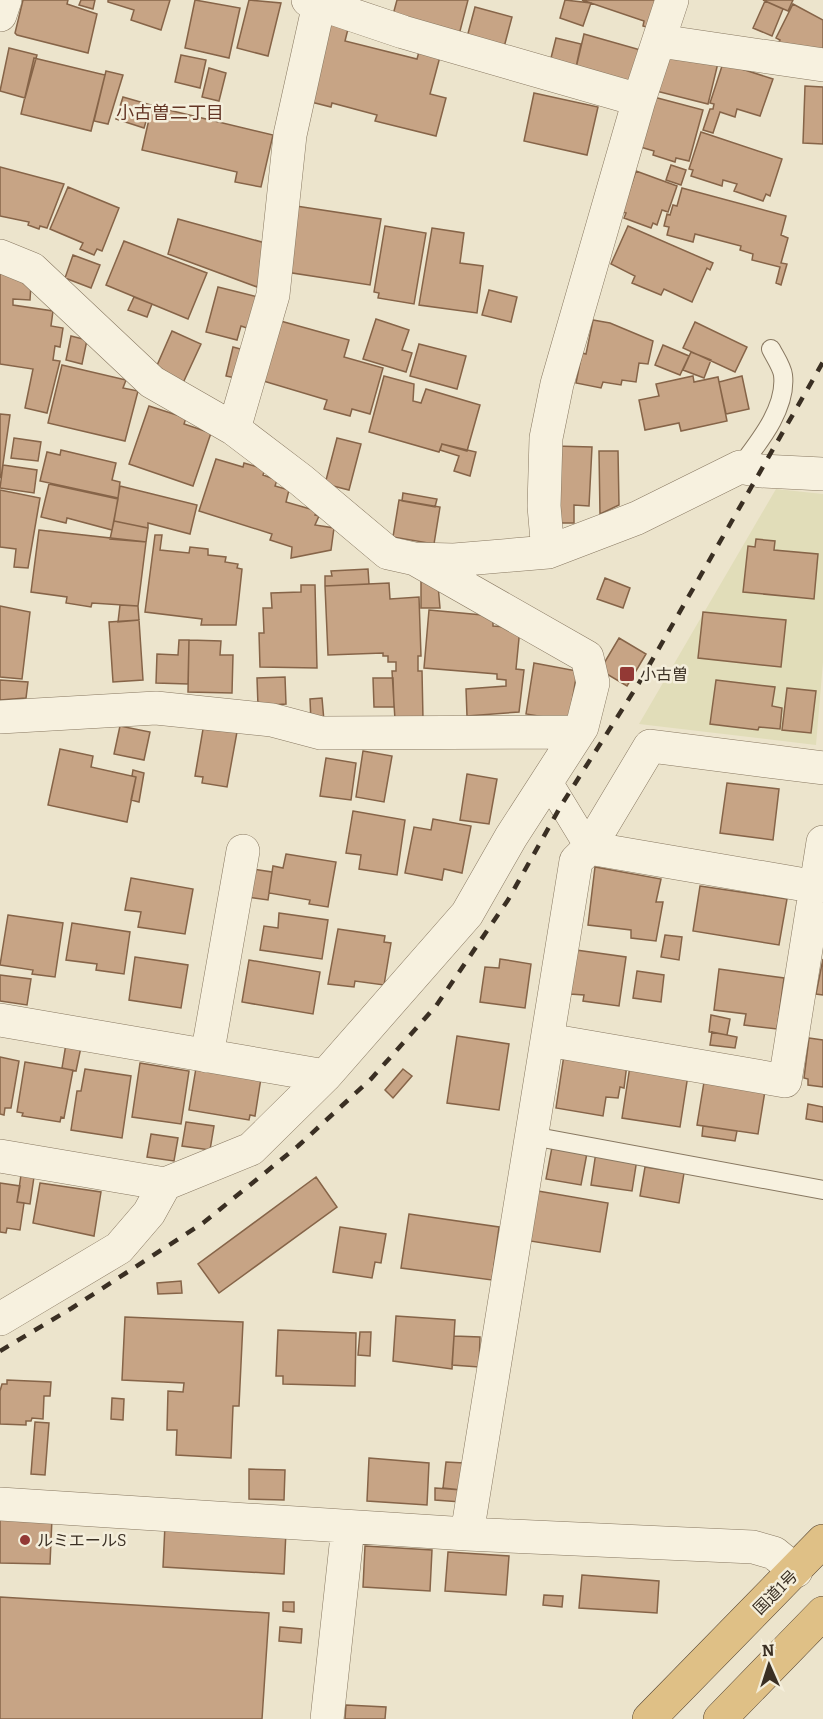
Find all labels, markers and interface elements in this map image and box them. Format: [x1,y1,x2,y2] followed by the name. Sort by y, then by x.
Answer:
[116,102,224,124] district label: 小古曽二丁目
[618,665,636,683] marker: 小古曽
[640,665,688,684] place label: 小古曽
[37,1531,127,1550] place label: ルミエールS
[18,1533,32,1547] marker: ルミエールS
[749,1566,801,1618] street label: 国道1号
[739,1635,799,1695] north arrow
[762,1641,775,1660] text: N

